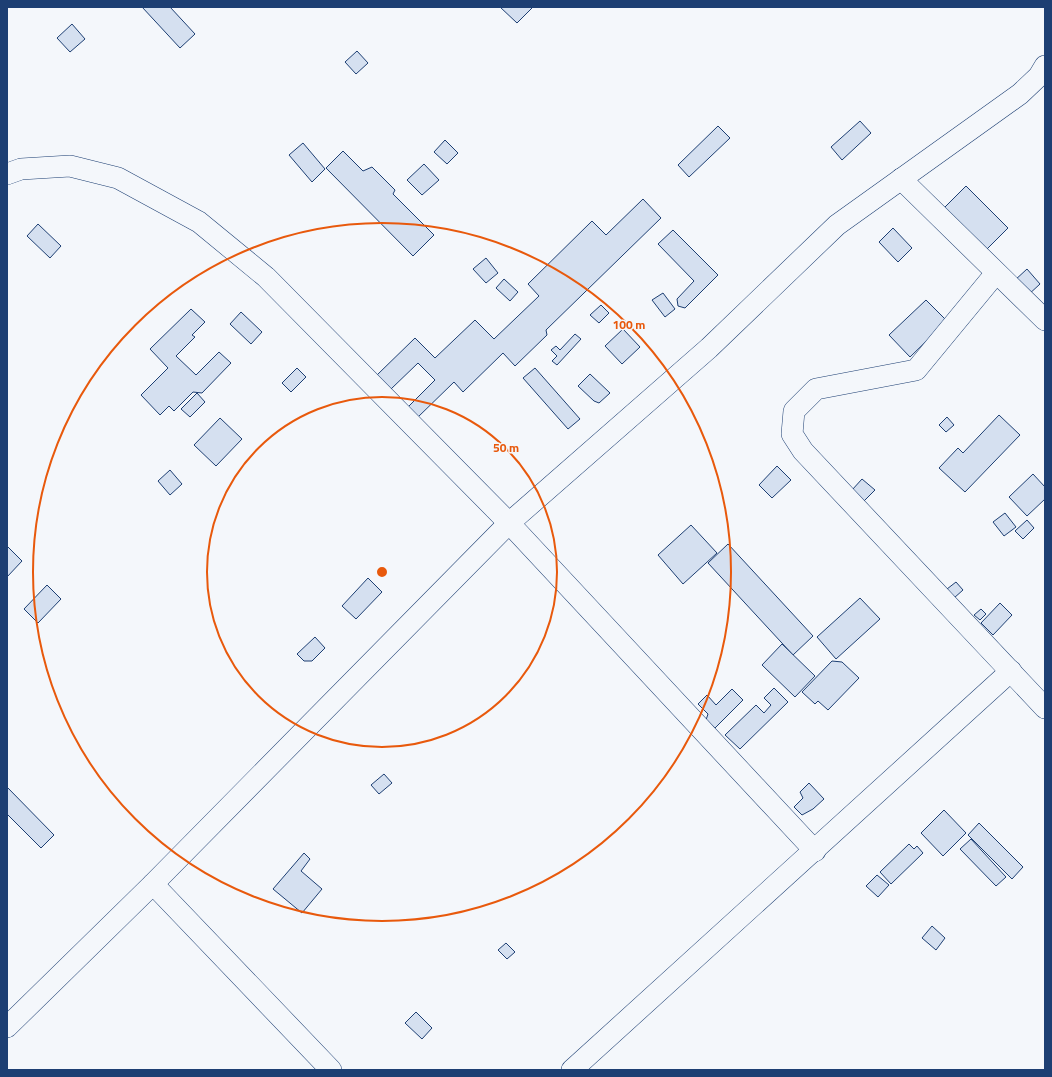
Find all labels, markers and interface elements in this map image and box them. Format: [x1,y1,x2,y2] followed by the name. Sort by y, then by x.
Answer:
[613,315,645,334] text: 100 m
[493,438,519,457] text: 50 m
[375,565,389,579] centre of rings

